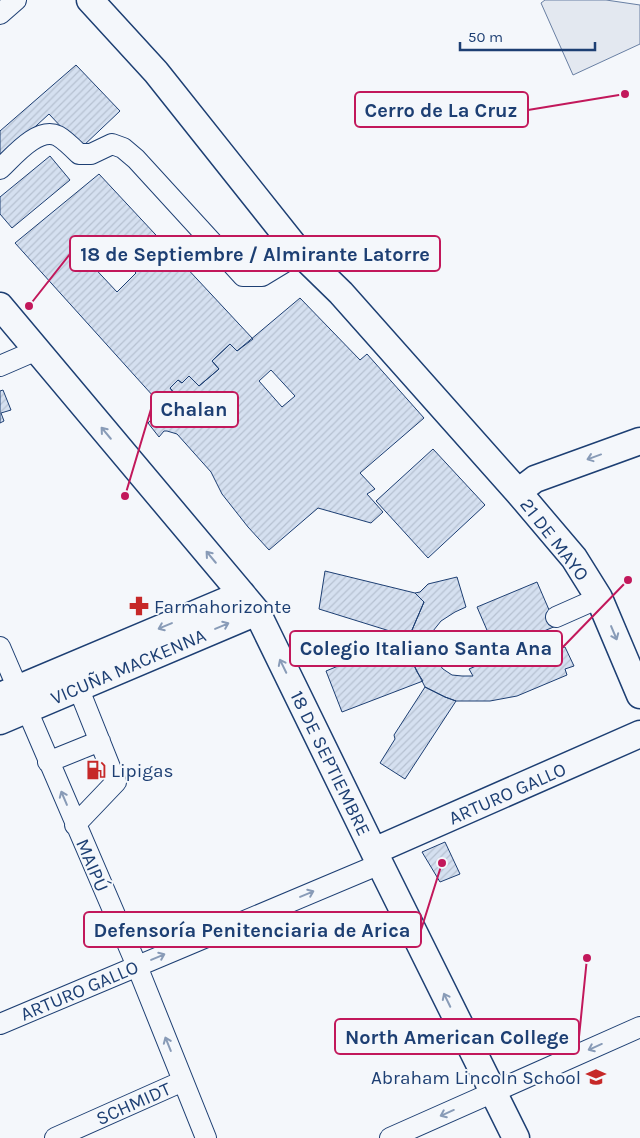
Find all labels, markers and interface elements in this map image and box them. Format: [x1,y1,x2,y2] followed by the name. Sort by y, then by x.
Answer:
[460,20,595,52] scale bar
[468,28,503,46] text: 50 m
[355,92,528,127] callout: Cerro de La Cruz
[365,99,517,122] text: Cerro de La Cruz
[70,236,440,271] callout: 18 de Septiembre / Almirante Latorre
[80,243,430,266] text: 18 de Septiembre / Almirante Latorre
[151,392,238,427] callout: Chalan
[160,398,228,421] text: Chalan
[100,426,111,439] one-way arrow
[587,453,602,462] one-way arrow
[515,494,593,585] street label: 21 DE MAYO
[205,550,216,563] one-way arrow
[128,595,150,617] pharmacy icon: Farmahorizonte
[154,596,291,618] place label: Farmahorizonte
[214,621,229,631] one-way arrow
[158,622,173,632] one-way arrow
[48,624,209,710] street label: VICUÑA MACKENNA
[609,625,619,640] one-way arrow
[290,631,562,666] callout: Colegio Italiano Santa Ana
[300,637,552,660] text: Colegio Italiano Santa Ana
[278,659,288,674] one-way arrow
[285,687,375,840] street label: 18 DE SEPTIEMBRE
[445,758,569,830] street label: ARTURO GALLO
[85,759,107,781] fuel station icon: Lipigas
[111,760,173,782] place label: Lipigas
[58,791,68,806] one-way arrow
[71,835,114,895] street label: MAIPÚ
[299,889,315,898] one-way arrow
[84,912,421,947] callout: Defensoría Penitenciaria de Arica
[93,919,411,942] text: Defensoría Penitenciaria de Arica
[150,952,165,962] one-way arrow
[17,956,142,1026] street label: ARTURO GALLO
[442,993,452,1008] one-way arrow
[335,1019,579,1054] callout: North American College
[345,1026,569,1049] text: North American College
[163,1037,173,1052] one-way arrow
[588,1043,603,1053] one-way arrow
[585,1066,607,1088] school or university icon: Abraham Lincoln School
[371,1067,581,1089] place label: Abraham Lincoln School
[93,1078,175,1130] street label: SCHMIDT
[440,1108,455,1118] one-way arrow

